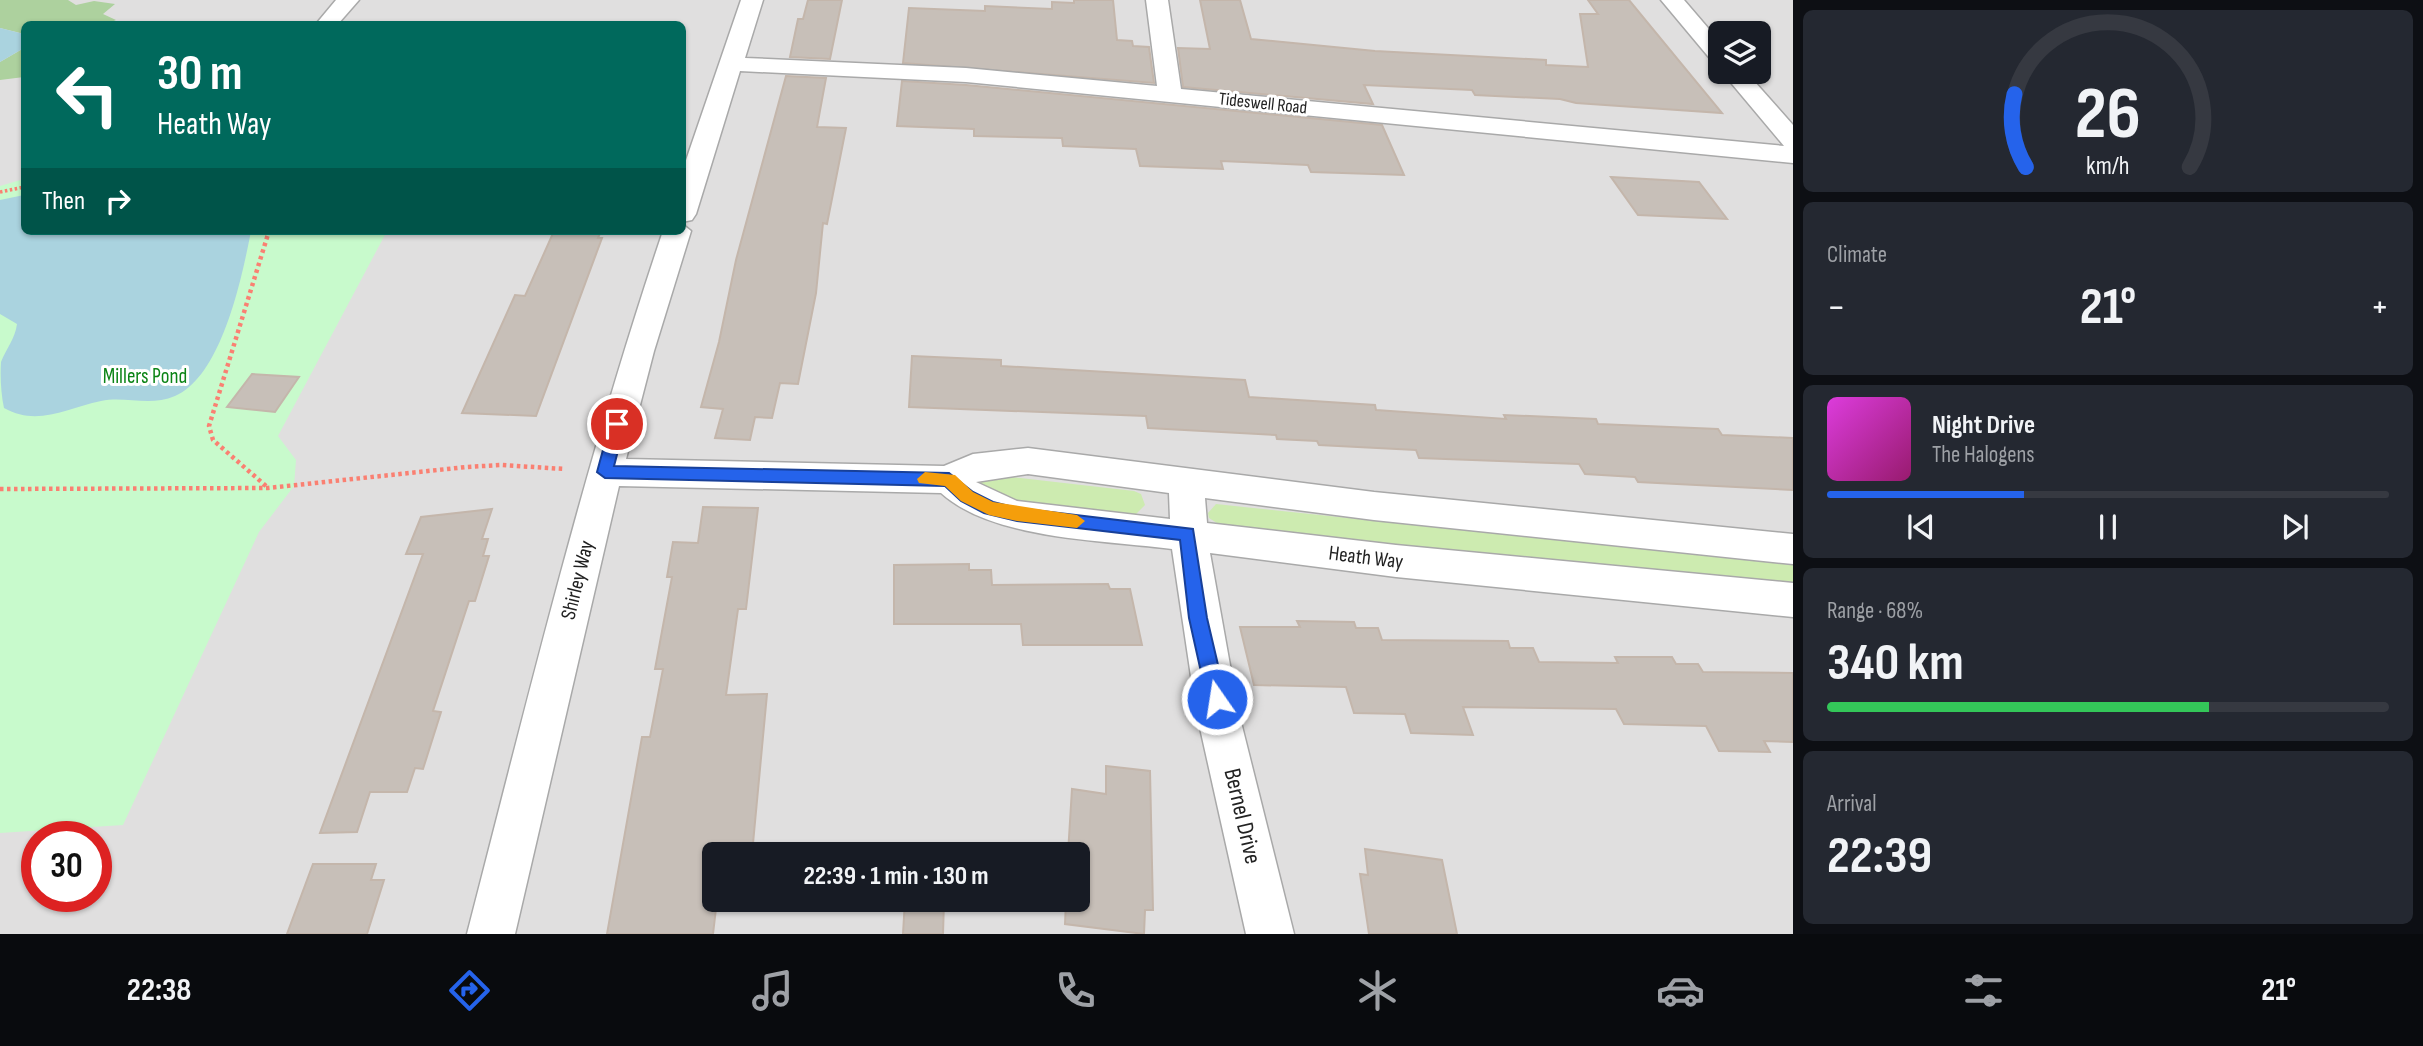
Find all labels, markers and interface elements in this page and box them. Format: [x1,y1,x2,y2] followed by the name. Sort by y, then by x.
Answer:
[1708,21,1771,84] map controls
[1708,21,1771,84] button: layers
[157,45,242,104] text: 30 m
[42,49,133,140] icon: left
[2075,71,2141,159] text: 26
[1218,88,1308,119] street label: Tideswell Road
[157,105,271,144] text: Heath Way
[2086,151,2130,182] text: km/h
[99,182,137,220] icon: right
[42,186,85,217] text: Then
[1827,241,1887,269] text: Climate
[2080,276,2136,339] text: 21°
[1827,285,1846,330] text: −
[2370,285,2389,330] text: +
[103,364,187,389] park label: Millers Pond
[587,394,647,454] pin
[598,405,636,443] icon: arrive
[1932,410,2035,441] text: Night Drive
[1932,441,2035,469] text: The Halogens
[1902,508,1940,546] icon: previous
[2089,508,2127,546] icon: pause
[2276,508,2314,546] icon: next
[556,538,599,622] street label: Shirley Way
[1327,541,1405,574] street label: Heath Way
[1827,597,1923,625] text: Range · 68%
[1827,632,1964,695] text: 340 km
[1180,662,1254,736] position arrow
[1217,765,1268,867] street label: Bernel Drive
[1827,790,1876,818] text: Arrival
[21,821,112,912] speed limit sign: 30
[1827,825,1932,888] text: 22:39
[803,861,989,892] text: 22:39 · 1 min · 130 m
[445,966,494,1015] icon: directions
[748,966,797,1015] icon: music
[1051,966,1100,1015] icon: phone
[1353,966,1402,1015] icon: climate
[1656,966,1705,1015] icon: car
[1959,966,2008,1015] icon: filters
[127,971,191,1010] text: 22:38
[2261,971,2296,1010] text: 21°

